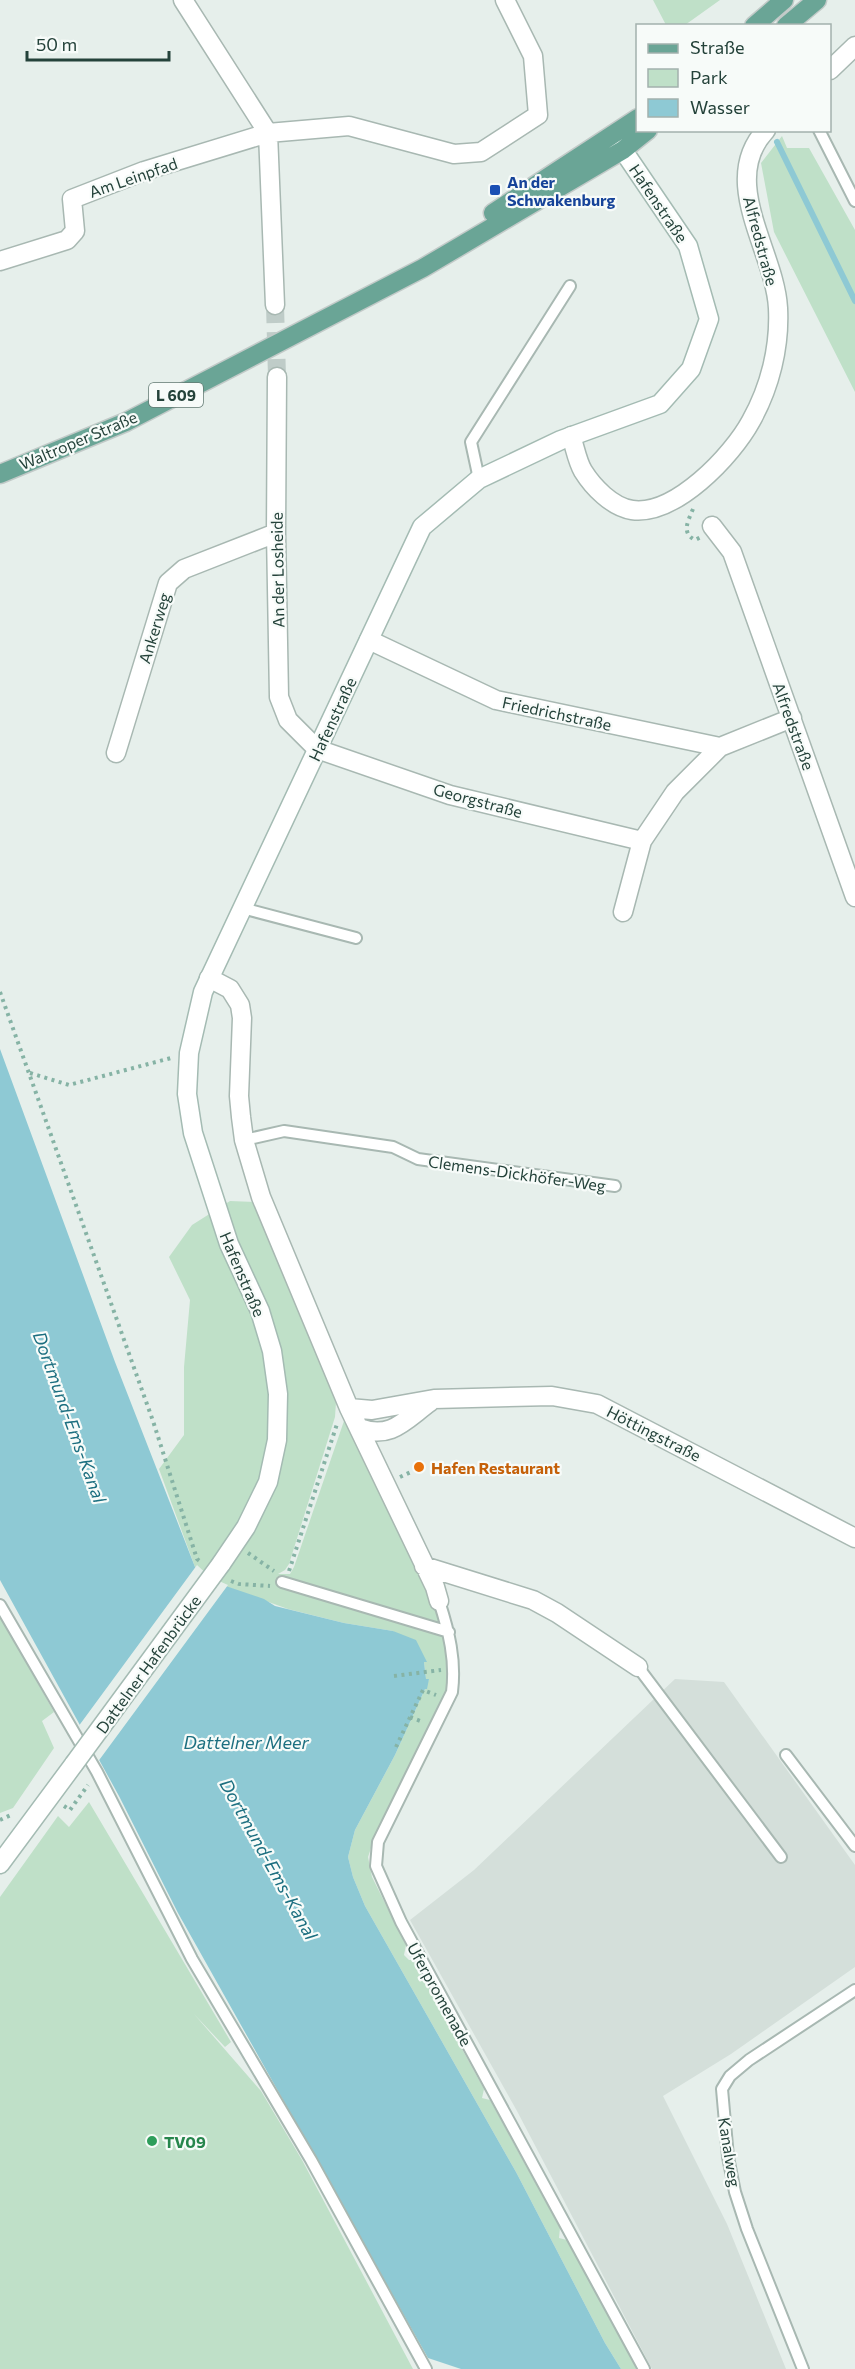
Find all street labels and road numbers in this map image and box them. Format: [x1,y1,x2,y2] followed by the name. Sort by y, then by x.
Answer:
[86,153,180,201] street label: Am Leinpfad
[626,160,692,246] street label: Hafenstraße
[740,194,782,288] street label: Alfredstraße
[149,383,203,407] road number: L 609
[16,407,140,473] street label: Waltroper Straße
[266,512,288,628] street label: An der Losheide
[134,590,174,666] street label: Ankerweg
[304,674,360,764] street label: Hafenstraße
[769,680,819,772] street label: Alfredstraße
[501,692,613,734] street label: Friedrichstraße
[431,779,525,821] street label: Georgstraße
[427,1151,607,1195] street label: Clemens-Dickhöfer-Weg
[217,1229,269,1319] street label: Hafenstraße
[604,1401,704,1465] street label: Höttingstraße
[92,1591,204,1737] street label: Dattelner Hafenbrücke
[404,1939,476,2049] street label: Uferpromenade
[715,2116,745,2189] street label: Kanalweg

